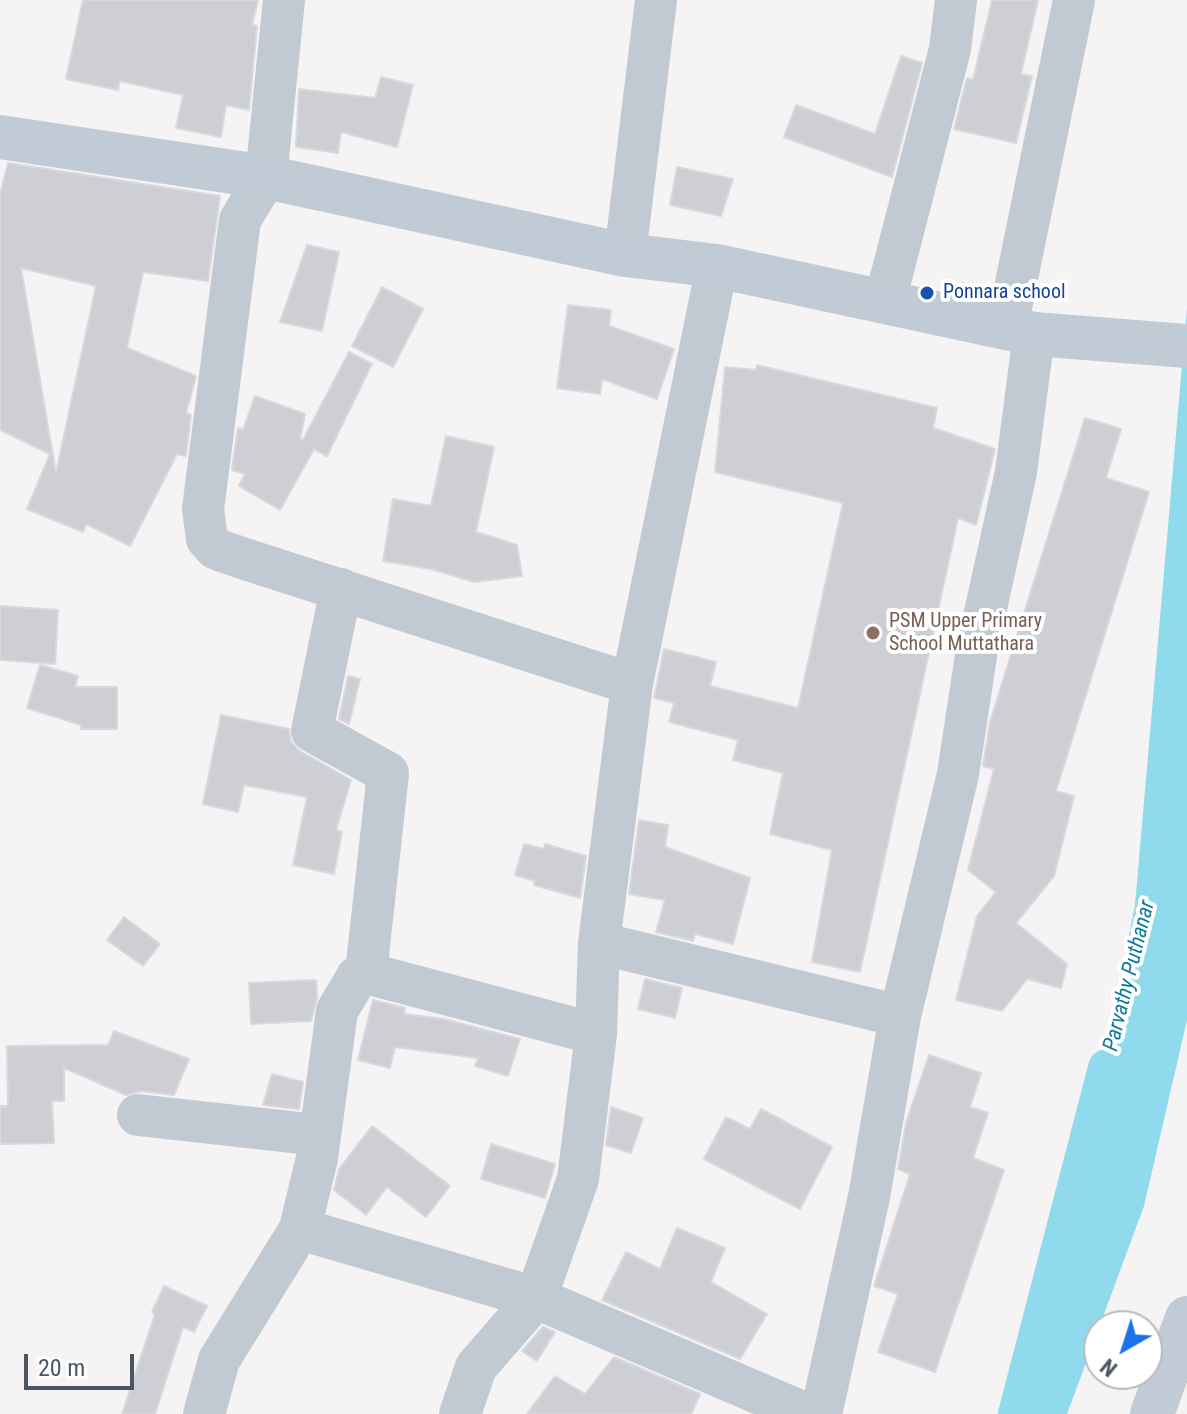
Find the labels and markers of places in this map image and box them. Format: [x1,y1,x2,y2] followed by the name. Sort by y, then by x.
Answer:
[943,281,1066,305] place label: Ponnara school
[918,284,936,302] marker: Ponnara school
[889,610,1042,657] place label: PSM Upper Primary School Muttathara
[864,624,882,642] marker: PSM Upper Primary School Muttathara

